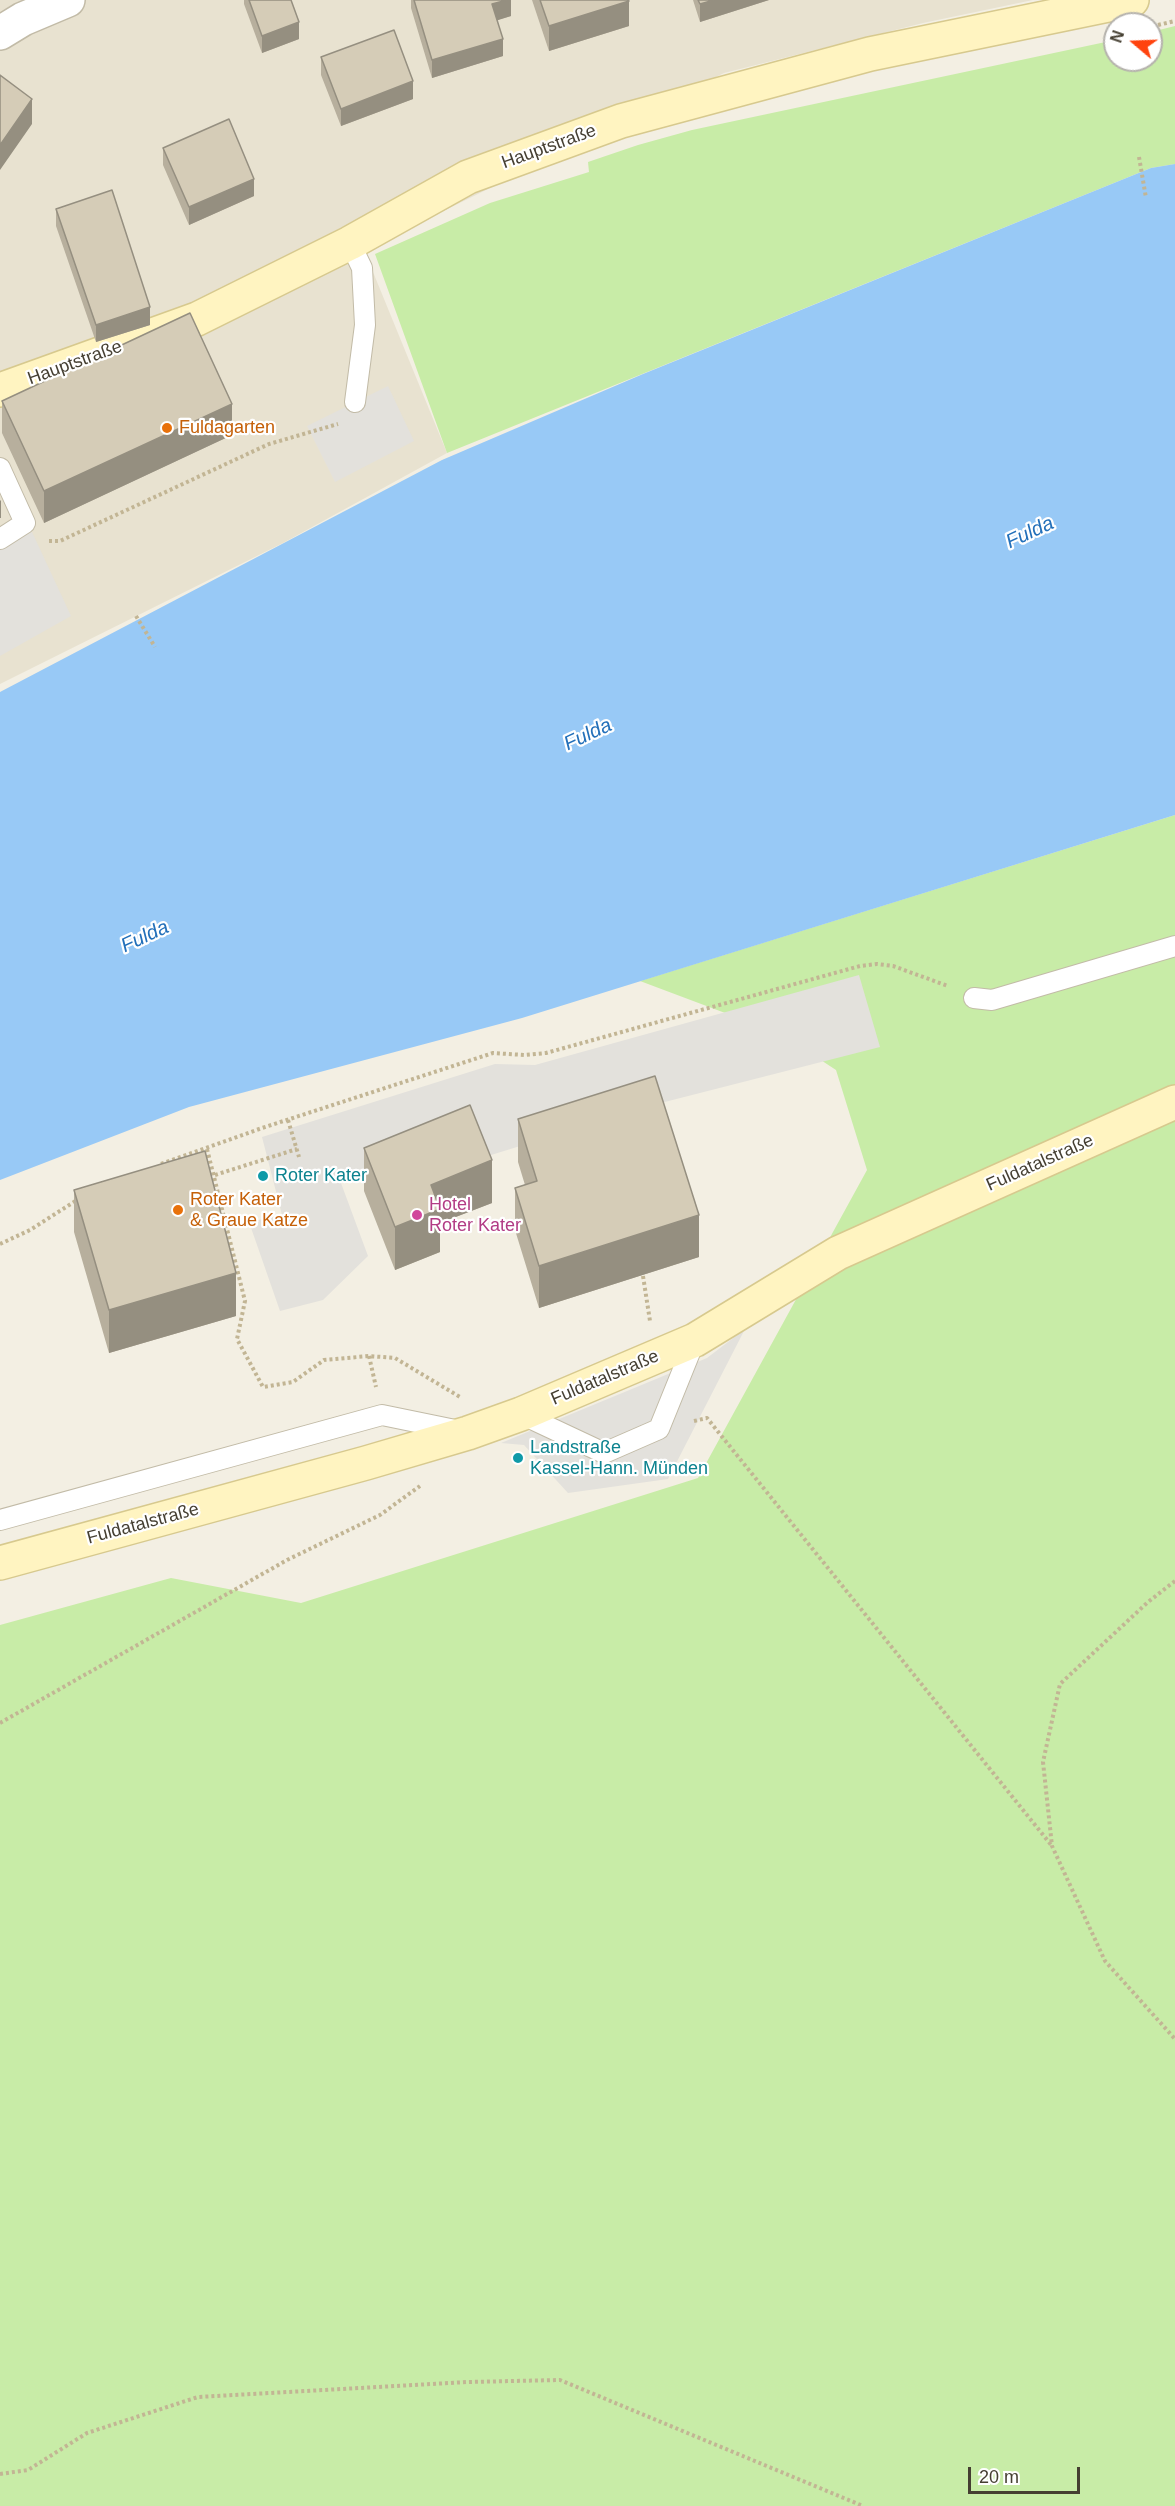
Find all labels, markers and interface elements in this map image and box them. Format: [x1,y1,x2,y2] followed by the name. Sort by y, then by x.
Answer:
[1103,12,1163,72] north arrow
[1107,28,1127,45] text: N
[499,120,599,174] street label: Hauptstraße
[25,336,125,390] street label: Hauptstraße
[179,417,275,439] place label: Fuldagarten
[160,421,174,435] marker: Fuldagarten
[1002,512,1058,554] water label: Fulda
[560,714,616,756] water label: Fulda
[117,916,173,958] water label: Fulda
[983,1130,1097,1196] street label: Fuldatalstraße
[275,1165,367,1187] place label: Roter Kater
[256,1169,270,1183] marker: Roter Kater
[190,1189,308,1232] place label: Roter Kater & Graue Katze
[429,1194,521,1236] place label: Hotel Roter Kater
[171,1203,185,1217] marker: Roter Kater & Graue Katze
[410,1208,424,1222] marker: Hotel Roter Kater
[548,1346,662,1410] street label: Fuldatalstraße
[530,1437,708,1480] place label: Landstraße Kassel-Hann. Münden
[511,1451,525,1465] marker: Landstraße Kassel-Hann. Münden
[85,1499,201,1549] street label: Fuldatalstraße
[971,2455,1084,2493] scale bar
[979,2467,1019,2487] text: 20 m

